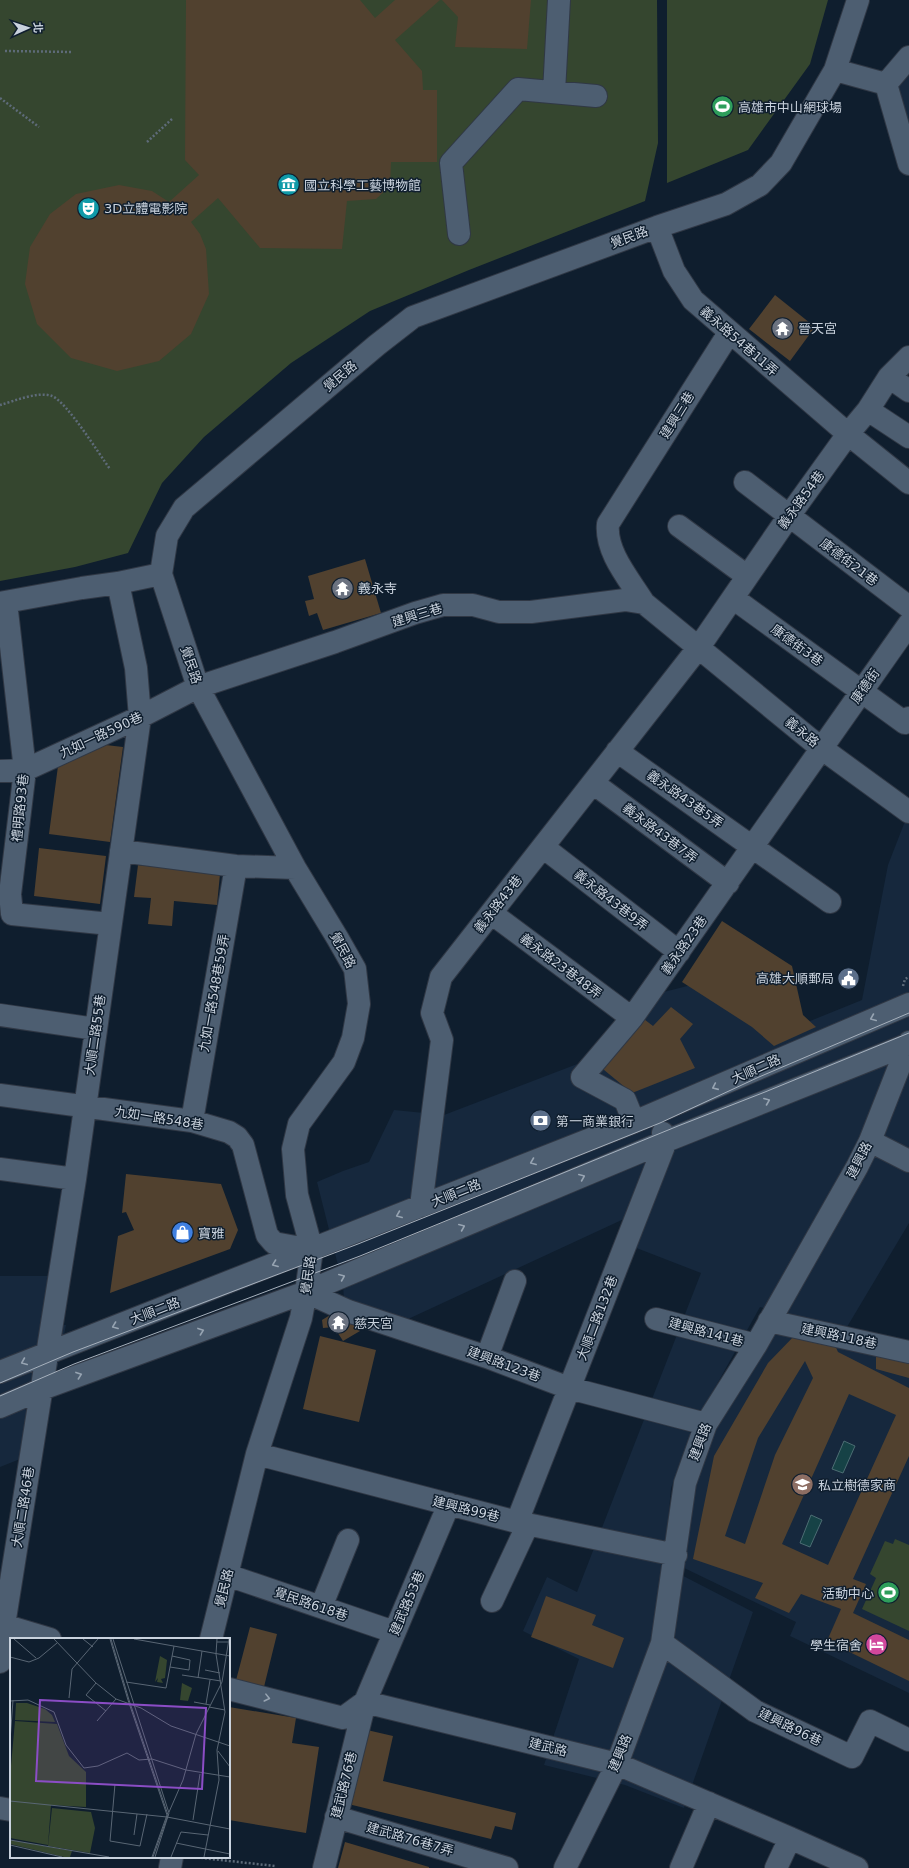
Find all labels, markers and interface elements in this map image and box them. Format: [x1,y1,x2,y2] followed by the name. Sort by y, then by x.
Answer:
[8,8,48,48] north arrow
[31,22,44,33] text: 北
[710,94,736,120] sports icon: 高雄市中山網球場
[738,100,842,115] place label: 高雄市中山網球場
[276,172,302,198] museum icon: 國立科學工藝博物館
[304,178,421,193] place label: 國立科學工藝博物館
[76,195,102,221] theatre icon: 3D立體電影院
[104,201,187,216] place label: 3D立體電影院
[608,223,650,251] street label: 覺民路
[697,303,781,379] street label: 義永路54巷11弄
[769,315,795,341] temple icon: 晉天宮
[798,321,837,336] place label: 晉天宮
[320,358,360,394] street label: 覺民路
[657,389,697,441] street label: 建興三巷
[775,468,827,532] street label: 義永路54巷
[817,535,881,589] street label: 康德街21巷
[330,575,356,601] temple icon: 義永寺
[358,581,397,596] place label: 義永寺
[390,600,444,630] street label: 建興三巷
[768,621,826,669] street label: 康德街3巷
[178,644,204,686] street label: 覺民路
[848,666,882,706] street label: 康德街
[57,709,145,761] street label: 九如一路590巷
[782,714,822,750] street label: 義永路
[644,767,726,831] street label: 義永路43巷5弄
[9,773,31,843] street label: 禮明路93巷
[620,800,700,866] street label: 義永路43巷7弄
[571,866,651,934] street label: 義永路43巷9弄
[471,872,525,936] street label: 義永路43巷
[658,913,710,977] street label: 義永路23巷
[327,929,359,971] street label: 覺民路
[517,930,605,1002] street label: 義永路23巷48弄
[196,933,232,1053] street label: 九如一路548巷59弄
[836,965,862,991] public building icon: 高雄大順郵局
[756,971,834,986] place label: 高雄大順郵局
[82,994,108,1076] street label: 大順二路55巷
[870,1014,877,1022] one-way arrow
[729,1052,783,1086] street label: 大順二路
[712,1082,720,1090] one-way arrow
[763,1097,770,1105] one-way arrow
[113,1104,205,1132] street label: 九如一路548巷
[527,1108,553,1134] bank icon: 第一商業銀行
[556,1114,634,1129] place label: 第一商業銀行
[843,1139,875,1181] street label: 建興路
[530,1158,537,1166] one-way arrow
[578,1173,585,1181] one-way arrow
[429,1176,483,1210] street label: 大順二路
[396,1211,403,1219] one-way arrow
[169,1220,195,1246] shop icon: 寶雅
[457,1224,465,1232] one-way arrow
[198,1226,224,1241] place label: 寶雅
[298,1255,318,1295] street label: 覺民路
[272,1259,279,1267] one-way arrow
[574,1273,620,1363] street label: 大順二路132巷
[337,1274,345,1282] one-way arrow
[128,1295,182,1327] street label: 大順二路
[326,1310,352,1336] temple icon: 慈天宮
[667,1315,745,1349] street label: 建興路141巷
[354,1316,393,1331] place label: 慈天宮
[800,1321,878,1351] street label: 建興路118巷
[111,1322,118,1330] one-way arrow
[197,1327,204,1335] one-way arrow
[465,1344,543,1384] street label: 建興路123巷
[20,1358,27,1366] one-way arrow
[75,1372,82,1380] one-way arrow
[686,1421,714,1463] street label: 建興路
[9,1466,37,1548] street label: 大順二路46巷
[789,1472,815,1498] school or university icon: 私立樹德家商
[818,1478,896,1493] place label: 私立樹德家商
[431,1493,501,1525] street label: 建興路99巷
[212,1567,236,1609] street label: 覺民路
[387,1569,427,1637] street label: 建武路53巷
[876,1580,902,1606] sports icon: 活動中心
[272,1584,350,1624] street label: 覺民路618巷
[822,1586,874,1601] place label: 活動中心
[864,1632,890,1658] hotel icon: 學生宿舍
[10,1638,230,1858] inset map
[810,1638,862,1653] place label: 學生宿舍
[264,1694,270,1702] one-way arrow
[756,1705,824,1749] street label: 建興路96巷
[606,1732,634,1774] street label: 建興路
[527,1735,569,1759] street label: 建武路
[328,1750,360,1820] street label: 建武路76巷
[365,1819,455,1859] street label: 建武路76巷7弄

